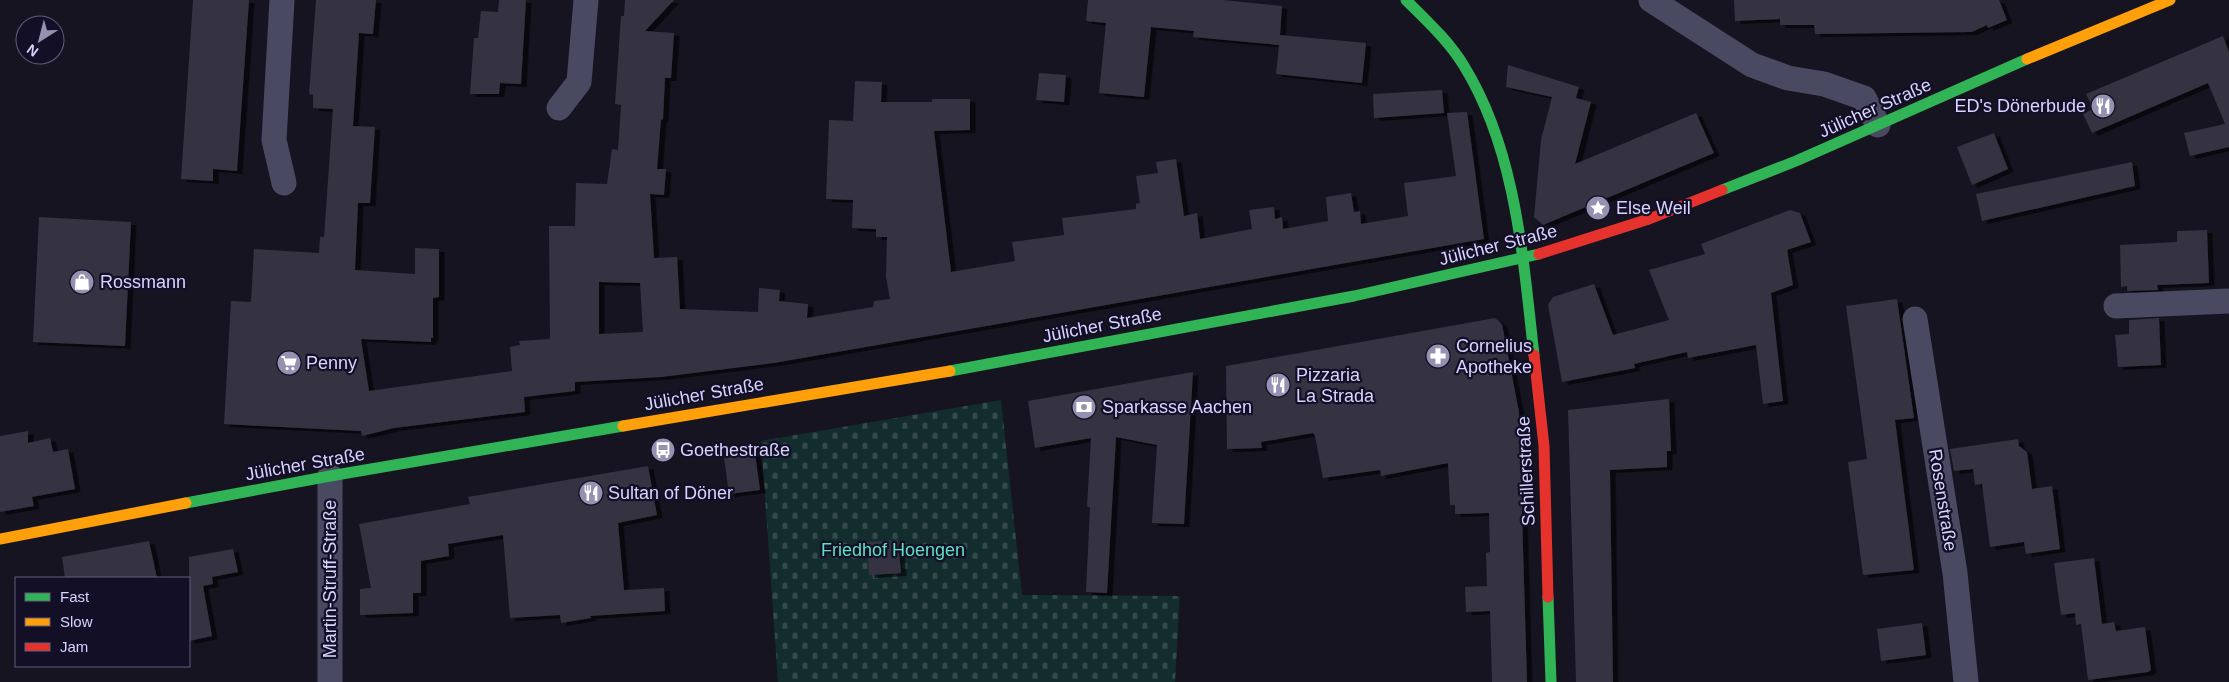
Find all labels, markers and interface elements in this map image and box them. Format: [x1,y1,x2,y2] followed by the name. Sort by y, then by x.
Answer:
[15,15,65,65] north arrow
[24,41,41,60] text: N
[1816,74,1934,142] street label: Jülicher Straße
[2090,93,2116,119] restaurant icon: ED's Dönerbude
[1954,96,2086,116] place label: ED's Dönerbude
[1585,195,1611,221] place icon: Else Weil
[1616,198,1691,218] place label: Else Weil
[1437,221,1559,269] street label: Jülicher Straße
[69,269,95,295] shop icon: Rossmann
[100,272,186,292] place label: Rossmann
[1041,304,1163,346] street label: Jülicher Straße
[1456,336,1532,377] place label: Cornelius Apotheke
[1425,343,1451,369] pharmacy icon: Cornelius Apotheke
[276,350,302,376] supermarket icon: Penny
[306,353,357,373] place label: Penny
[1296,365,1375,406] place label: Pizzaria La Strada
[1265,372,1291,398] restaurant icon: Pizzaria La Strada
[643,374,765,414] street label: Jülicher Straße
[1071,394,1097,420] bank icon: Sparkasse Aachen
[1102,397,1252,417] place label: Sparkasse Aachen
[1513,416,1539,526] street label: Schillerstraße
[650,437,676,463] bus stop icon: Goethestraße
[680,440,790,460] place label: Goethestraße
[244,444,366,484] street label: Jülicher Straße
[1925,448,1961,552] street label: Rosenstraße
[578,480,604,506] restaurant icon: Sultan of Döner
[608,483,733,503] place label: Sultan of Döner
[320,500,340,658] street label: Martin-Struff-Straße
[821,540,965,560] park label: Friedhof Hoengen
[15,577,190,667] legend
[60,588,90,605] text: Fast
[60,613,93,630] text: Slow
[60,638,88,655] text: Jam

